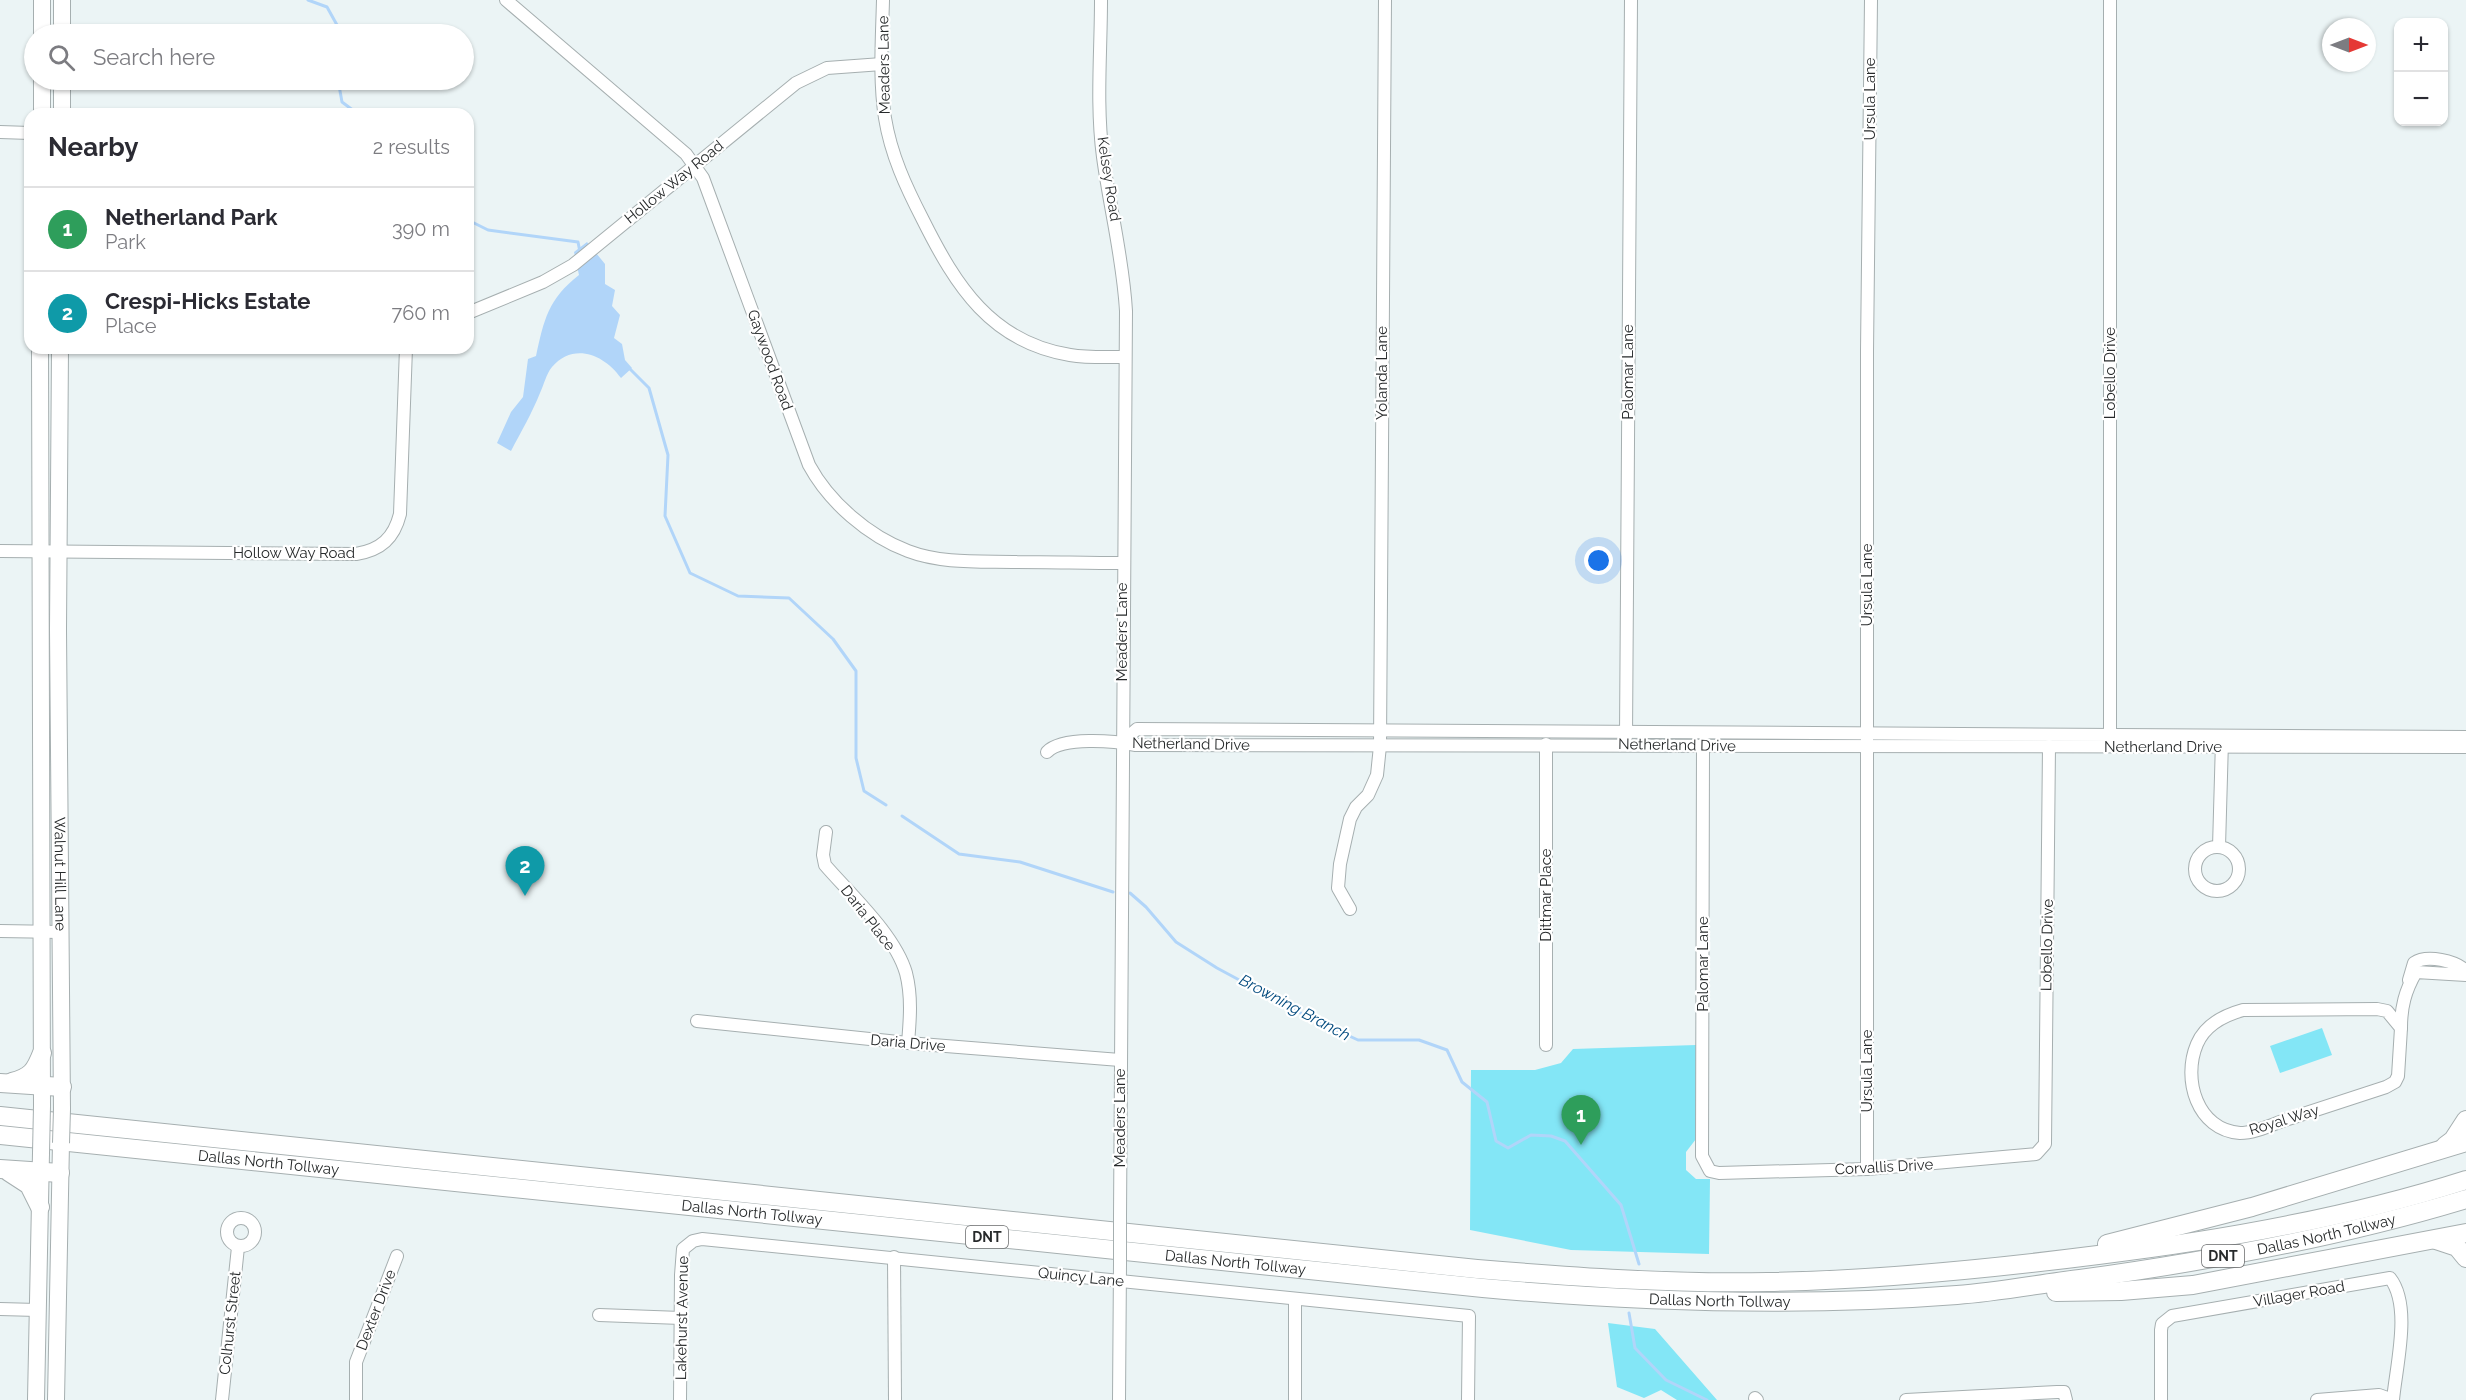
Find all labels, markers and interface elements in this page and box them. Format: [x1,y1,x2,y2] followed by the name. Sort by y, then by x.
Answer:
[874,15,894,115] street label: Meaders Lane
[2322,18,2376,72] north arrow
[2394,18,2448,126] map controls
[2394,18,2448,72] button: +
[24,24,474,90] search box
[45,41,78,74] icon: search
[93,44,215,70] text: Search here
[1861,57,1879,141] street label: Ursula Lane
[2394,72,2448,126] button: −
[48,132,138,162] text: Nearby
[373,135,450,159] text: 2 results
[1093,135,1125,223] street label: Kelsey Road
[621,137,727,227] street label: Hollow Way Road
[105,204,277,230] text: Netherland Park
[63,217,72,241] text: 1
[392,217,450,241] text: 390 m
[105,230,146,254] text: Park
[105,288,310,314] text: Crespi-Hicks Estate
[62,301,73,325] text: 2
[392,301,450,325] text: 760 m
[743,307,797,413] street label: Gaywood Road
[105,314,156,338] text: Place
[1619,324,1637,420] street label: Palomar Lane
[1373,326,1391,420] street label: Yolanda Lane
[2101,327,2119,419] street label: Lobello Drive
[1858,543,1876,627] street label: Ursula Lane
[233,544,355,562] street label: Hollow Way Road
[1584,546,1613,575] your location
[1113,582,1131,681] street label: Meaders Lane
[1132,734,1250,754] street label: Netherland Drive
[1618,735,1736,755] street label: Netherland Drive
[2104,738,2222,756] street label: Netherland Drive
[51,817,70,931] street label: Walnut Hill Lane
[506,846,544,896] pin: 2
[1537,848,1555,942] street label: Dittmar Place
[837,882,899,954] street label: Daria Place
[2037,899,2057,991] street label: Lobello Drive
[1694,916,1712,1012] street label: Palomar Lane
[1236,970,1353,1045] water label: Browning Branch
[1858,1029,1876,1113] street label: Ursula Lane
[870,1031,946,1055] street label: Daria Drive
[1111,1068,1129,1167] street label: Meaders Lane
[1562,1096,1600,1145] pin: 1
[2247,1101,2321,1139] street label: Royal Way
[197,1146,340,1179] street label: Dallas North Tollway
[1834,1155,1934,1179] street label: Corvallis Drive
[681,1196,823,1229] street label: Dallas North Tollway
[2256,1210,2398,1259] street label: Dallas North Tollway
[966,1226,1008,1248] road number: DNT
[2202,1245,2244,1267] road number: DNT
[1164,1246,1307,1279] street label: Dallas North Tollway
[672,1255,692,1380] street label: Lakehurst Avenue
[1037,1264,1125,1290] street label: Quincy Lane
[352,1267,400,1353] street label: Dexter Drive
[216,1270,244,1376] street label: Colhurst Street
[2252,1277,2346,1311] street label: Villager Road
[1649,1290,1791,1311] street label: Dallas North Tollway

